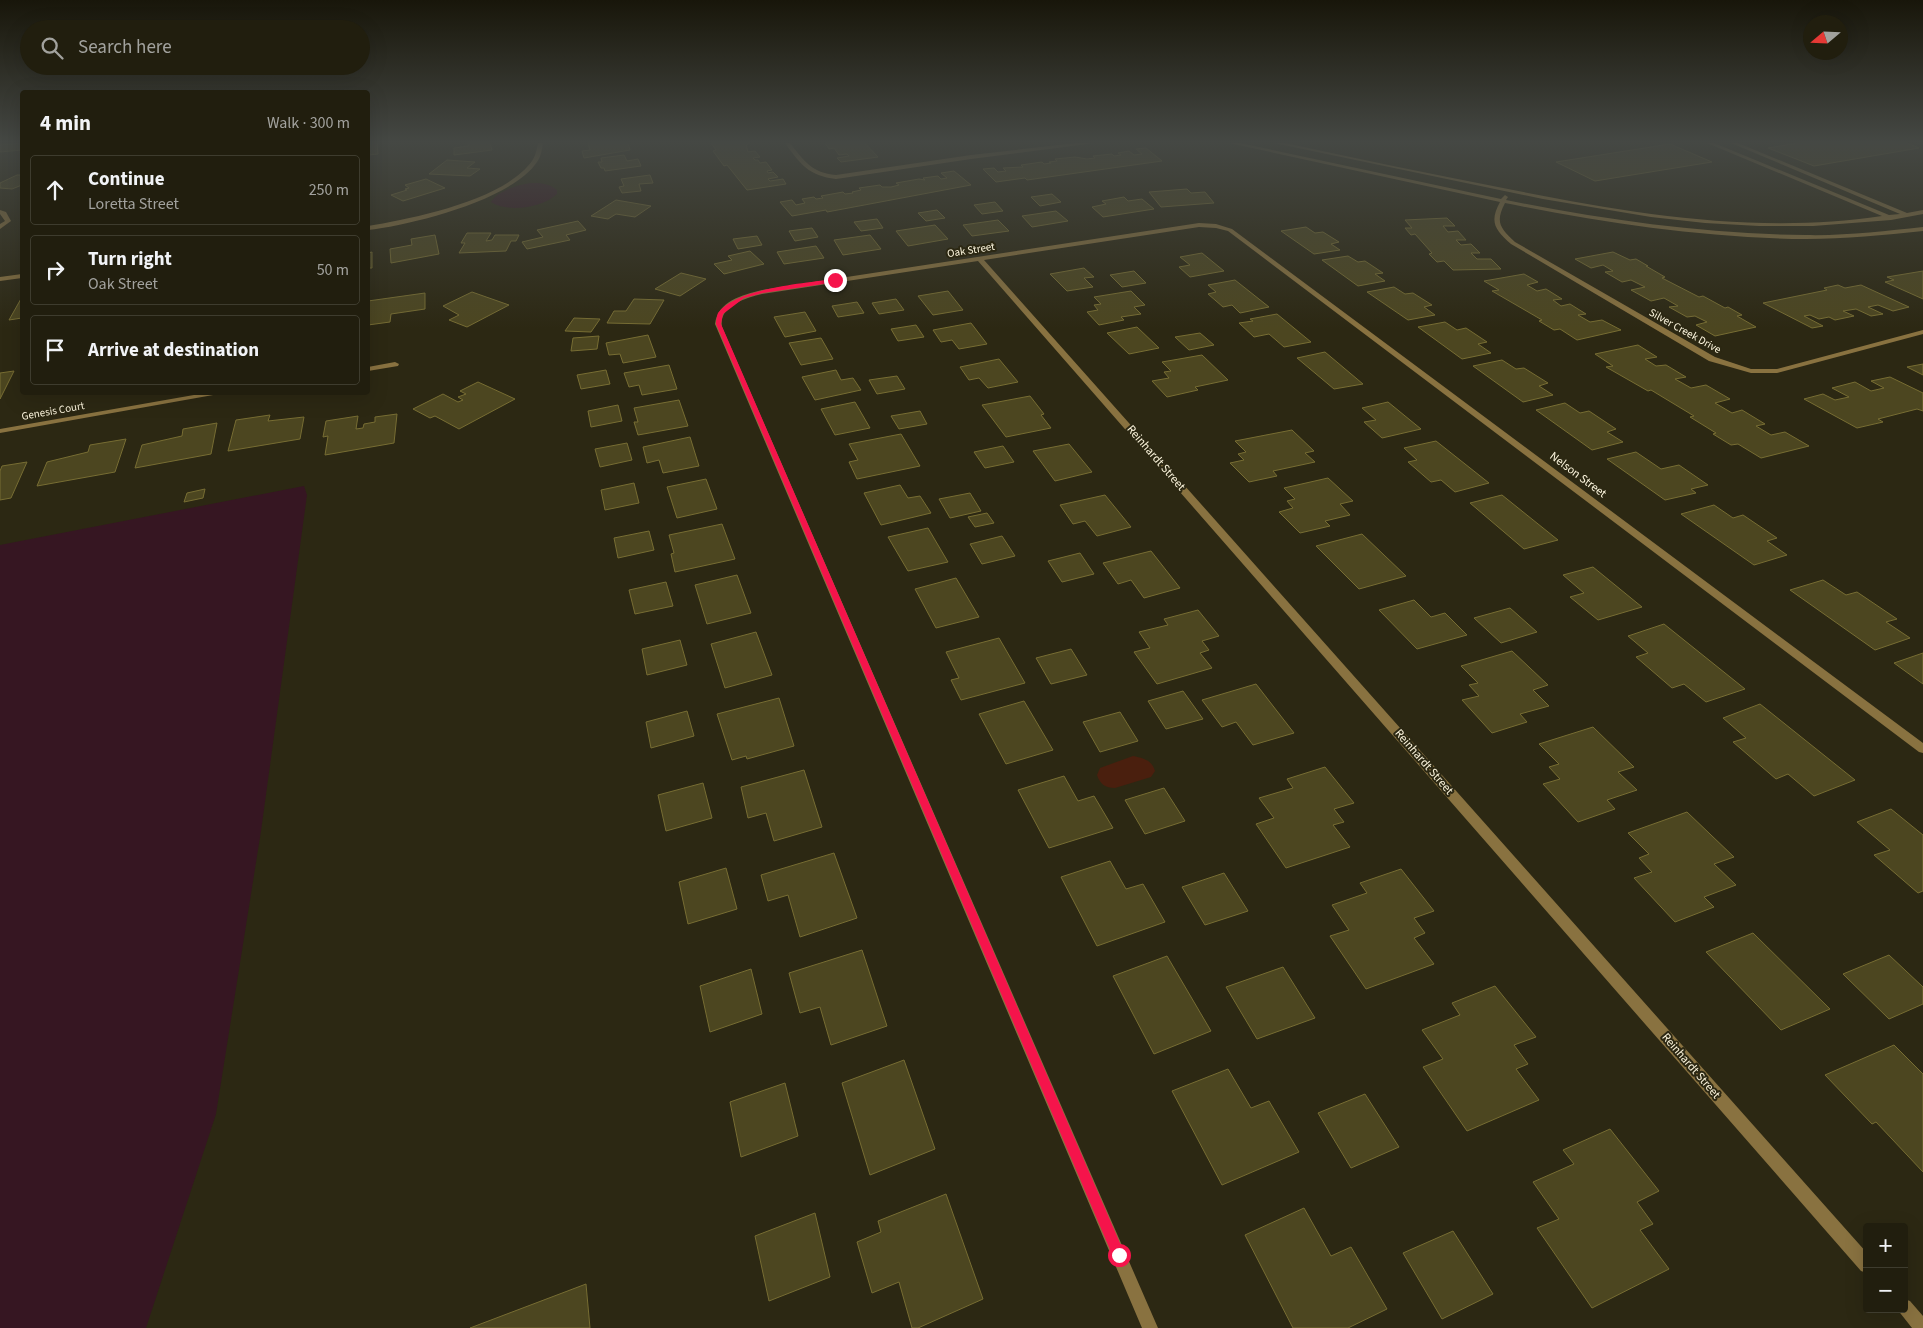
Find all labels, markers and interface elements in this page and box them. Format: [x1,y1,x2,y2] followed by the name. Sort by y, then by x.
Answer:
[1803,15,1848,60] north arrow
[20,20,370,75] search box
[38,34,66,62] icon: search
[78,34,172,61] text: Search here
[40,108,91,138] text: 4 min
[267,112,350,134] text: Walk · 300 m
[88,166,165,193] text: Continue
[41,176,69,204] icon: ahead
[309,179,349,201] text: 250 m
[88,193,179,215] text: Loretta Street
[946,239,996,261] street label: Oak Street
[88,246,172,273] text: Turn right
[41,256,69,284] icon: right
[317,259,349,281] text: 50 m
[824,269,847,292] route end
[88,273,158,295] text: Oak Street
[1646,305,1724,357] street label: Silver Creek Drive
[41,336,69,364] icon: arrive
[88,337,259,364] text: Arrive at destination
[20,398,86,424] street label: Genesis Court
[1123,421,1189,495] street label: Reinhardt Street
[1546,448,1610,502] street label: Nelson Street
[1391,725,1457,799] street label: Reinhardt Street
[1658,1029,1724,1103] street label: Reinhardt Street
[1863,1223,1908,1313] map controls
[1863,1223,1908,1268] button: +
[1108,1244,1131,1267] route start
[1863,1268,1908,1313] button: −

